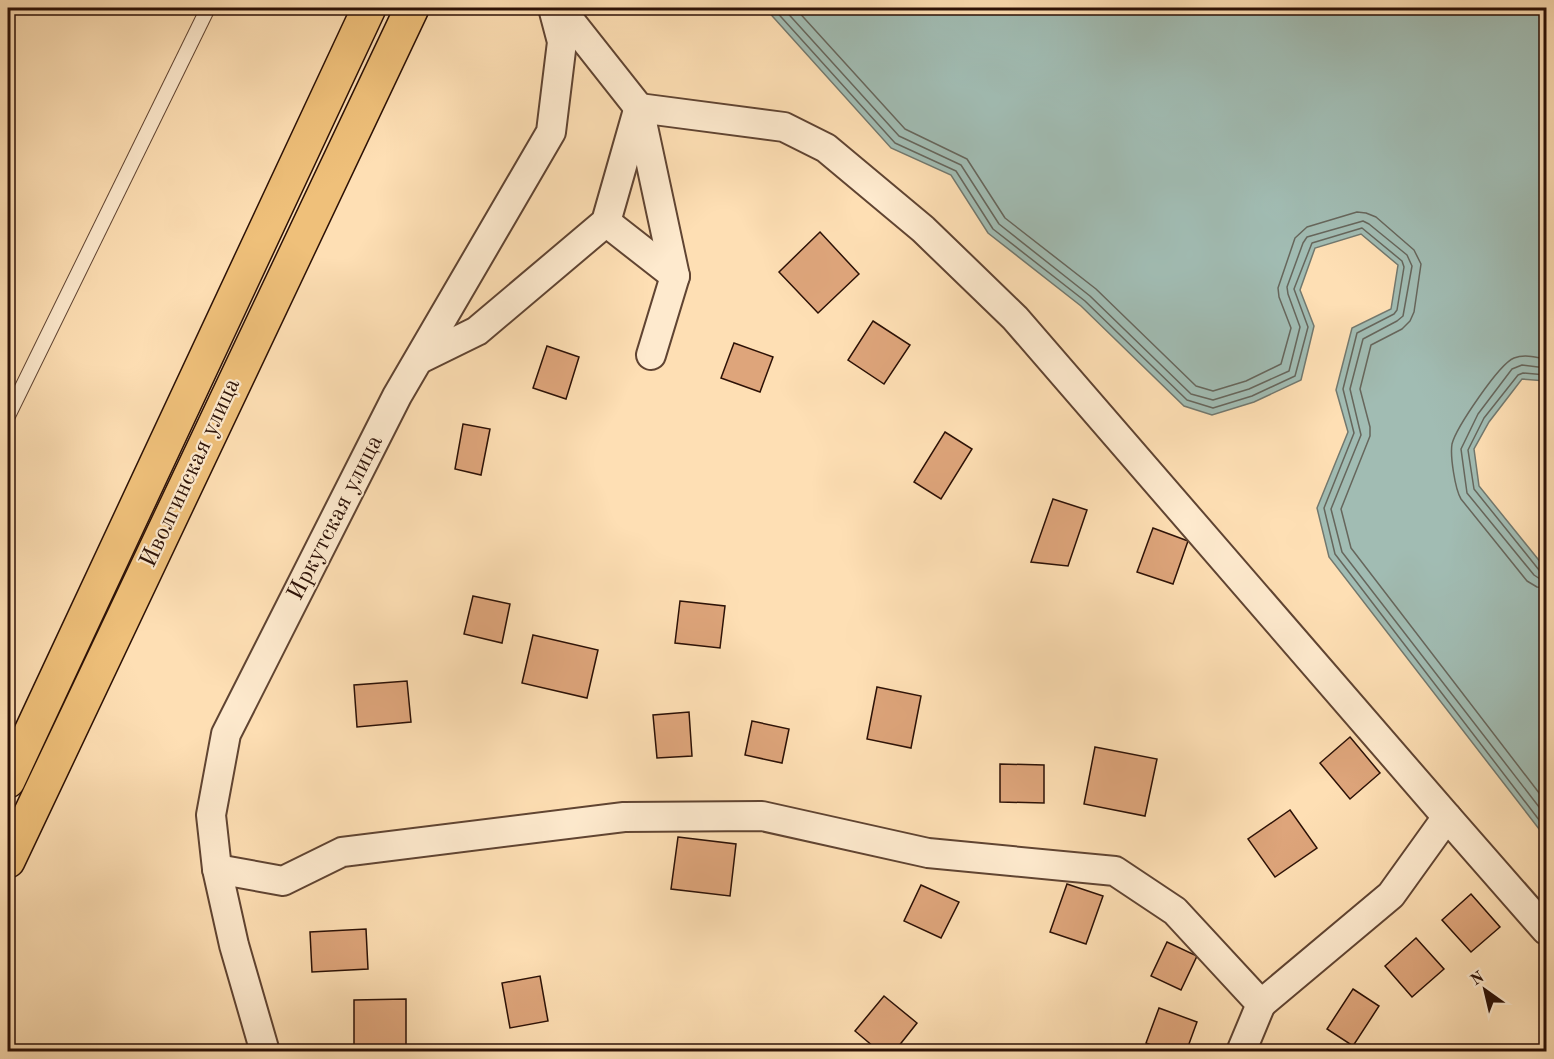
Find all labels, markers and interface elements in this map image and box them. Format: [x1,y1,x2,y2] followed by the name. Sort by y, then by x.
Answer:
[137,375,245,571] street label: Иволгинская улица
[284,431,388,605] street label: Иркутская улица
[1455,960,1515,1020] north arrow
[1468,969,1488,989] text: N

